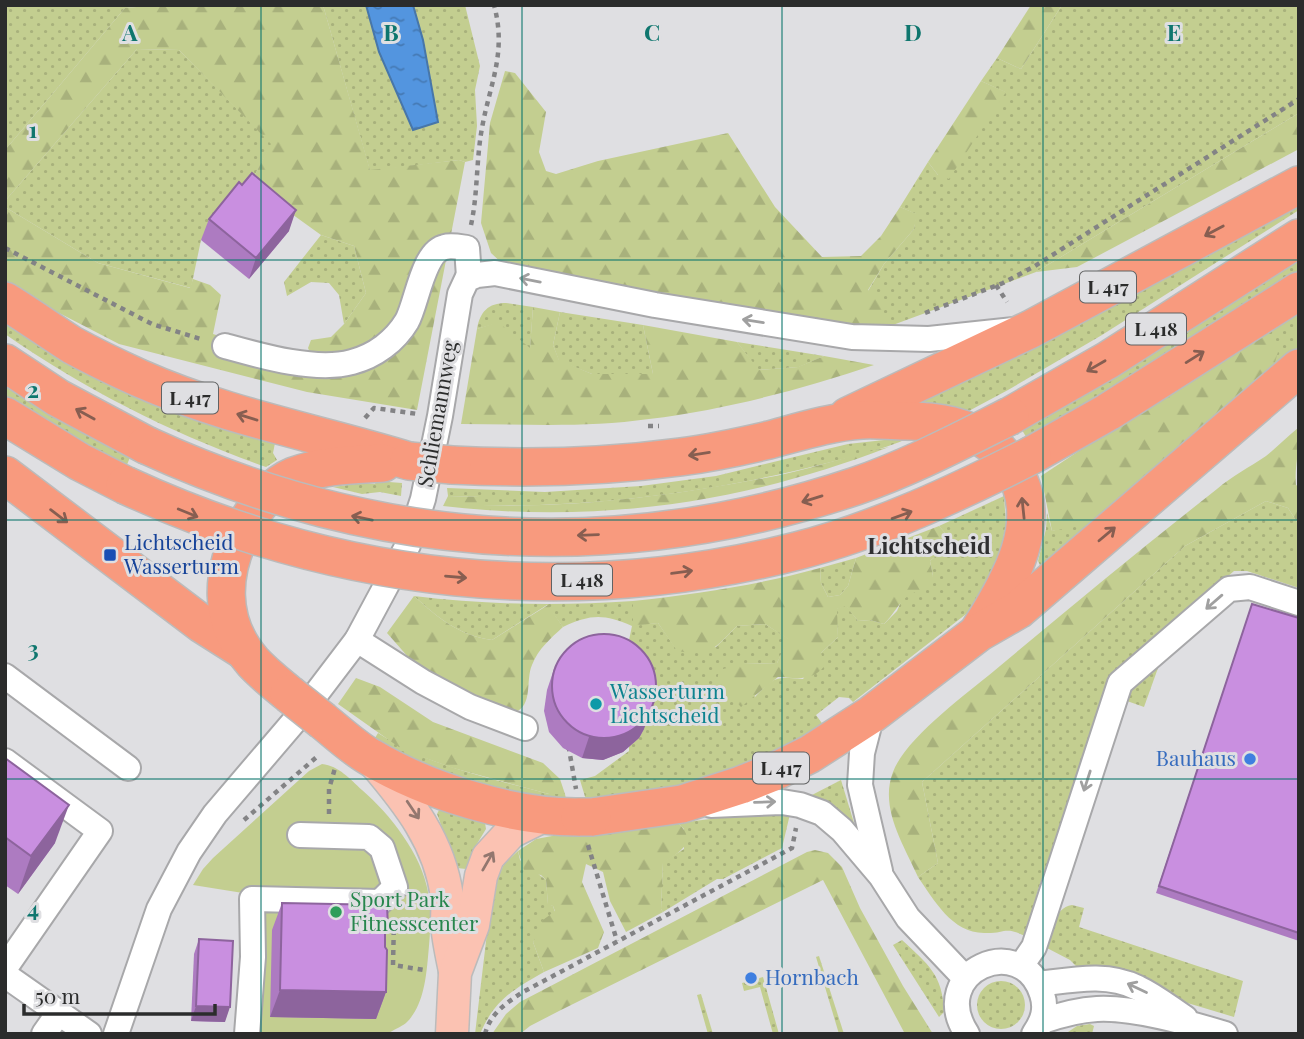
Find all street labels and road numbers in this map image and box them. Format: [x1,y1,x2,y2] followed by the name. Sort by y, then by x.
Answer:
[1080,272,1136,302] road number: L 417
[1126,314,1186,344] road number: L 418
[409,338,463,489] street label: Schliemannweg
[162,382,218,414] road number: L 417
[552,565,612,596] road number: L 418
[753,752,809,783] road number: L 417

